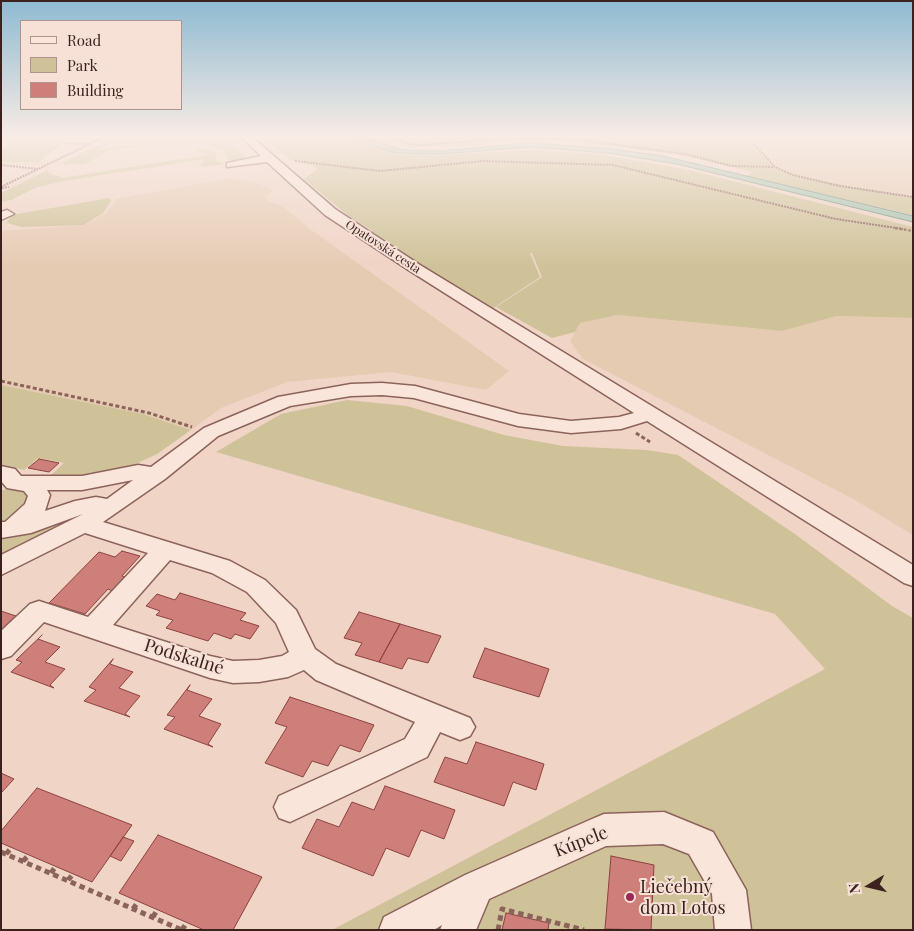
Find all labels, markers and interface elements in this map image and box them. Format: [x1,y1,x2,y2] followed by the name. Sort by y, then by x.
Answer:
[20,20,182,110] legend
[67,30,101,50] text: Road
[67,55,98,75] text: Park
[67,80,123,100] text: Building
[343,217,423,277] street label: Opatovská cesta
[141,635,227,679] street label: Podskalné
[551,822,611,862] street label: Kúpele
[844,861,894,911] north arrow
[640,876,726,919] place label: Liečebný dom Lotos
[844,882,864,895] text: N
[624,891,636,903] marker: Liečebný dom Lotos

